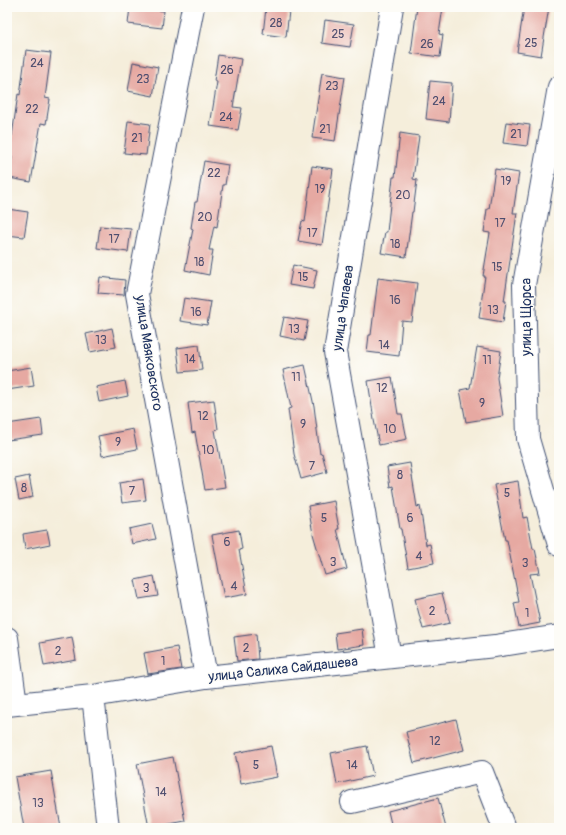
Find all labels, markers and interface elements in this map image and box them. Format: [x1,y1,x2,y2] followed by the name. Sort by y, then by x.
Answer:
[270,16,282,31] house number: 28
[331,27,345,42] house number: 25
[524,36,538,51] house number: 25
[420,37,434,52] house number: 26
[30,56,44,71] house number: 24
[220,63,234,78] house number: 26
[136,72,150,87] house number: 23
[325,79,339,94] house number: 23
[432,94,446,109] house number: 24
[25,102,39,117] house number: 22
[219,110,233,125] house number: 24
[319,122,331,137] house number: 21
[510,127,522,142] house number: 21
[131,131,143,146] house number: 21
[207,166,221,181] house number: 22
[501,174,511,189] house number: 19
[315,182,325,197] house number: 19
[396,188,410,203] house number: 20
[198,210,212,225] house number: 20
[494,216,506,231] house number: 17
[306,226,318,241] house number: 17
[108,232,120,247] house number: 17
[390,237,400,252] house number: 18
[194,255,204,270] house number: 18
[491,260,503,275] house number: 15
[328,264,357,353] street label: улица Чапаева
[297,270,309,285] house number: 15
[518,278,535,357] street label: улица Щорса
[131,293,167,413] street label: улица Маяковского
[389,293,401,308] house number: 16
[487,303,499,318] house number: 13
[190,305,202,320] house number: 16
[288,322,300,337] house number: 13
[95,333,107,348] house number: 13
[378,338,390,353] house number: 14
[184,352,196,367] house number: 14
[482,353,492,368] house number: 11
[291,370,301,385] house number: 11
[376,381,388,396] house number: 12
[479,396,485,411] house number: 9
[197,409,209,424] house number: 12
[300,417,306,432] house number: 9
[384,422,396,437] house number: 10
[115,435,121,450] house number: 9
[202,443,214,458] house number: 10
[309,459,316,474] house number: 7
[397,468,403,483] house number: 8
[21,481,27,496] house number: 8
[129,484,136,499] house number: 7
[504,486,510,501] house number: 5
[321,511,327,526] house number: 5
[407,511,414,526] house number: 6
[224,535,231,550] house number: 6
[416,549,423,564] house number: 4
[330,555,337,570] house number: 3
[522,556,529,571] house number: 3
[231,579,238,594] house number: 4
[143,581,150,596] house number: 3
[429,604,436,619] house number: 2
[525,606,529,621] house number: 1
[243,641,250,656] house number: 2
[55,644,62,659] house number: 2
[206,653,359,685] street label: улица Салиха Сайдашева
[161,654,165,669] house number: 1
[429,734,441,749] house number: 12
[253,758,259,773] house number: 5
[346,758,358,773] house number: 14
[155,785,167,800] house number: 14
[32,796,44,811] house number: 13

